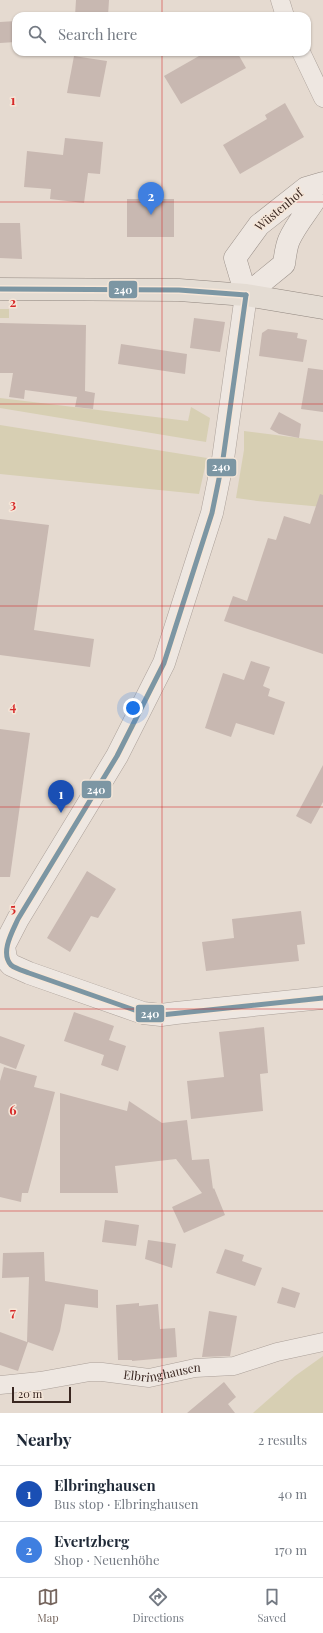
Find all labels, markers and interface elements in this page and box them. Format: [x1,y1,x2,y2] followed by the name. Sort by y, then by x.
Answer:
[12,12,311,56] search box
[26,23,48,45] icon: search
[58,24,137,44] text: Search here
[11,91,16,108] text: 1
[138,182,164,215] pin: 2
[250,184,306,235] street label: Wüstenhof
[108,280,138,299] line badge: 240
[114,282,132,297] text: 240
[10,293,17,310] text: 2
[206,458,237,477] line badge: 240
[212,459,230,474] text: 240
[10,495,16,512] text: 3
[10,697,17,714] text: 4
[123,698,143,718] your location
[48,780,74,813] pin: 1
[81,780,112,799] line badge: 240
[87,782,105,797] text: 240
[10,899,16,916] text: 5
[135,1004,165,1023] line badge: 240
[141,1006,159,1021] text: 240
[9,1101,17,1118] text: 6
[10,1303,16,1320] text: 7
[123,1359,201,1385] street label: Elbringhausen
[12,1385,71,1404] scale bar
[18,1386,42,1401] text: 20 m
[16,1428,71,1450] text: Nearby
[258,1431,307,1448] text: 2 results
[54,1475,156,1495] text: Elbringhausen
[27,1485,31,1502] text: 1
[278,1485,307,1502] text: 40 m
[54,1495,199,1512] text: Bus stop · Elbringhausen
[54,1531,129,1551] text: Evertzberg
[26,1541,32,1558] text: 2
[274,1541,307,1558] text: 170 m
[54,1551,160,1568] text: Shop · Neuenhöhe
[37,1586,59,1625] tab: Map
[132,1586,184,1625] tab: Directions
[258,1586,286,1625] tab: Saved

